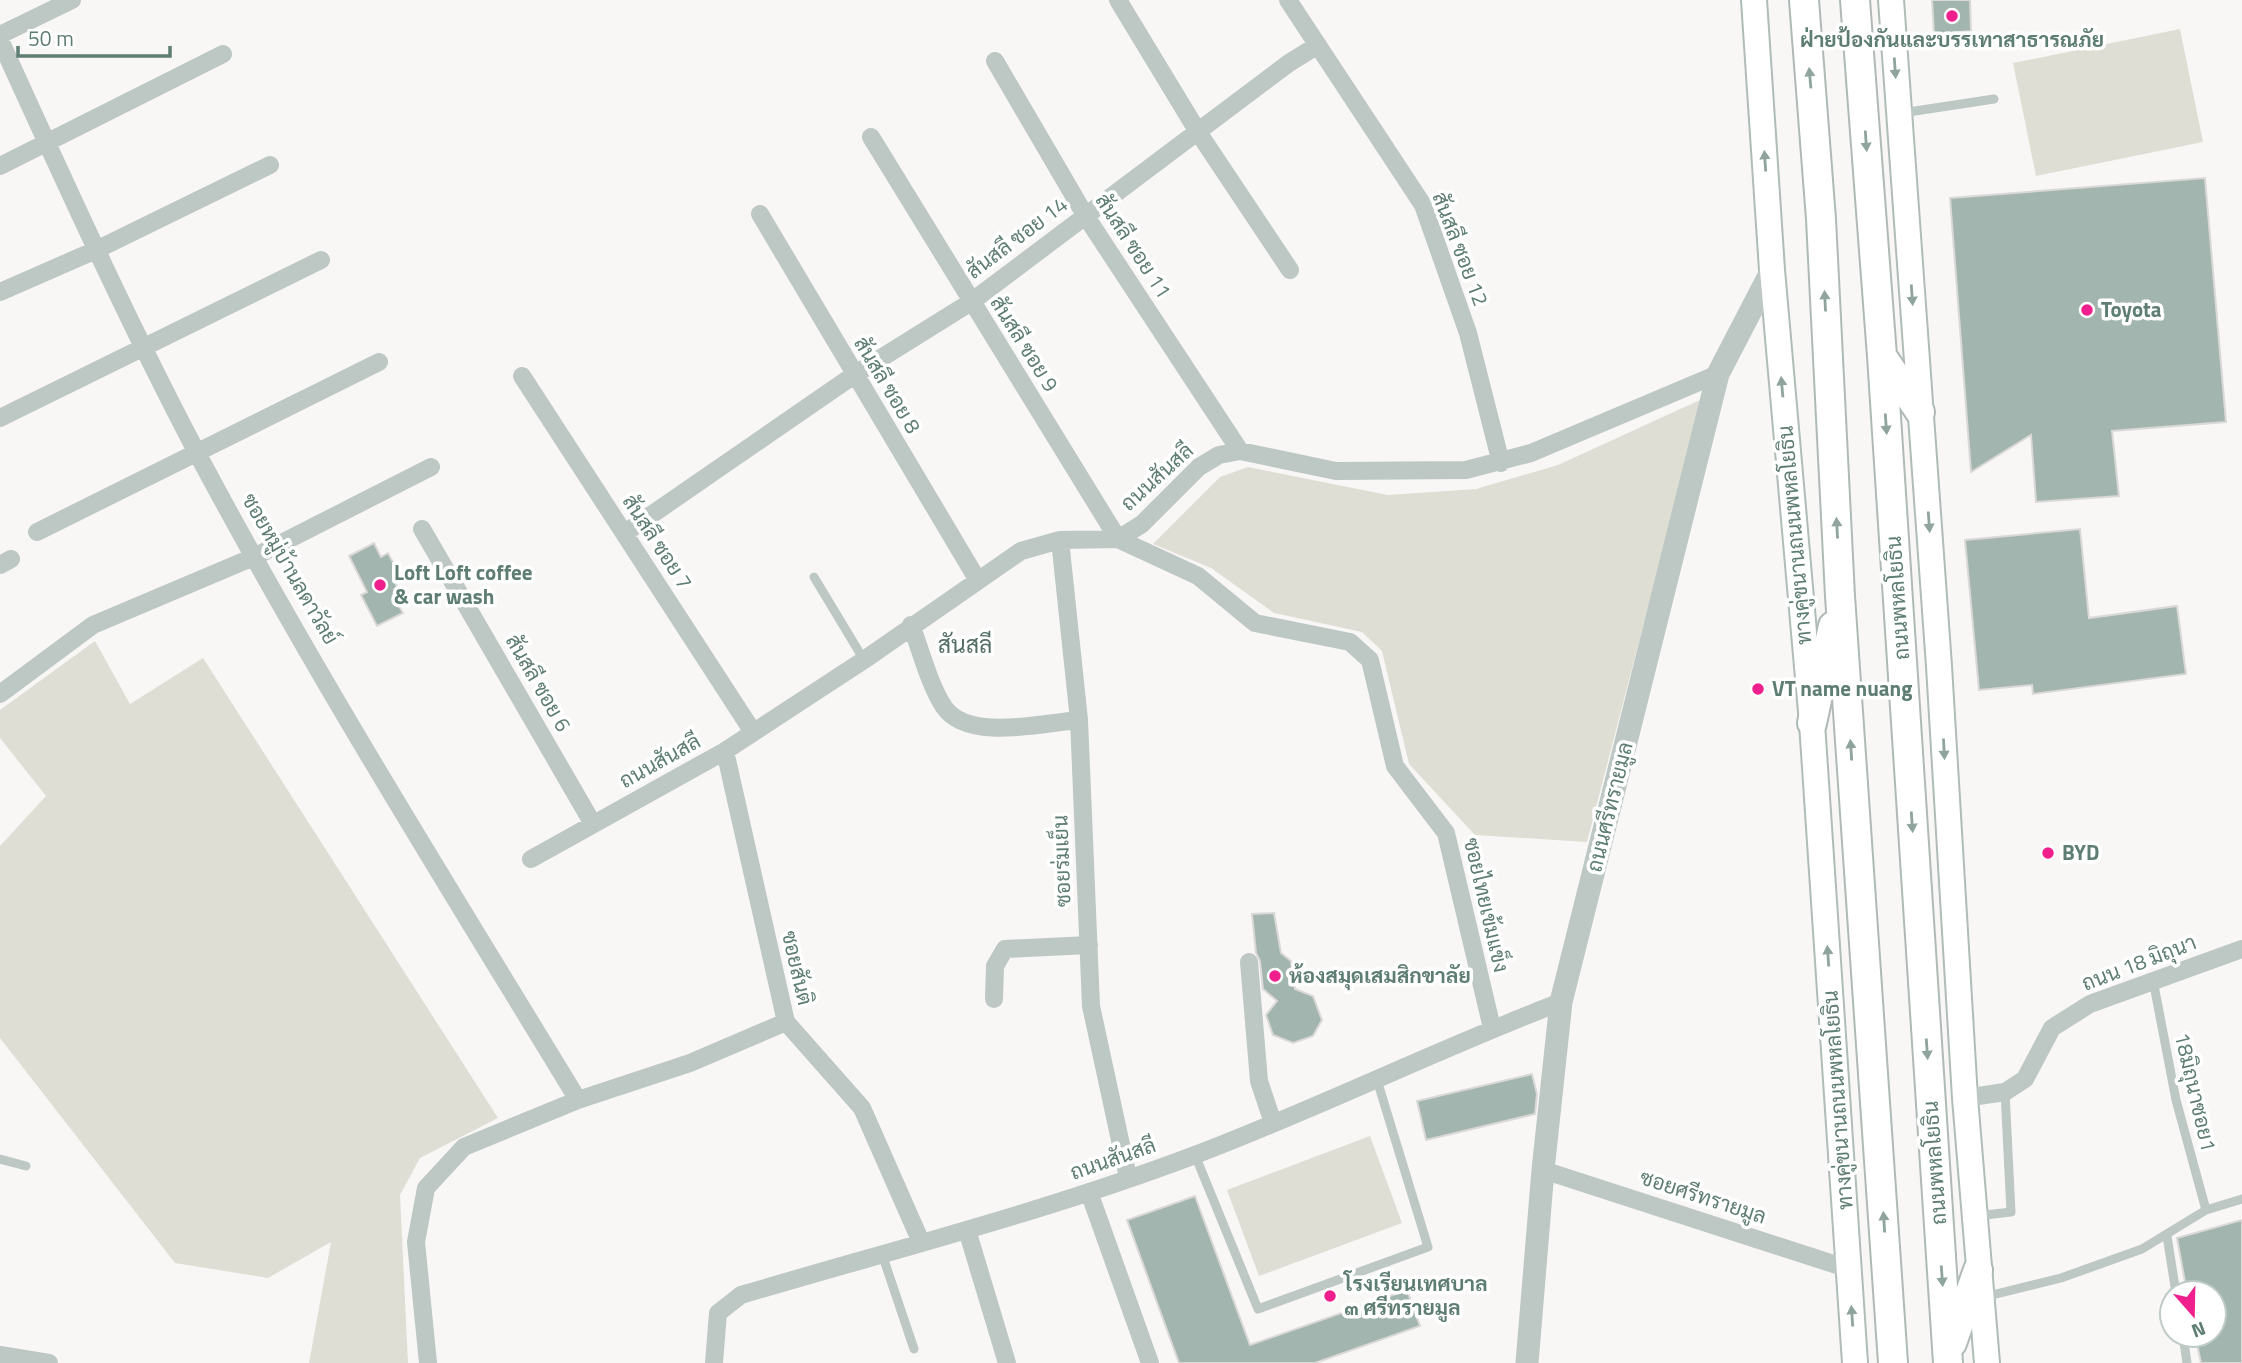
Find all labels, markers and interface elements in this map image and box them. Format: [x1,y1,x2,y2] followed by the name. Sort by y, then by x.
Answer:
[1944,8,1960,24] marker: ฝ่ายป้องกันและบรรเทาสาธารณภัย
[18,14,170,58] scale bar
[28,22,74,54] text: 50 m
[1800,23,2104,55] place label: ฝ่ายป้องกันและบรรเทาสาธารณภัย
[1890,57,1901,79] one-way arrow
[1804,67,1815,89] one-way arrow
[1861,131,1872,153] one-way arrow
[1759,149,1770,171] one-way arrow
[1088,186,1180,304] street label: สันสลี ซอย 11
[1425,187,1497,310] street label: สันสลี ซอย 12
[959,188,1074,286] street label: สันสลี ซอย 14
[1907,284,1918,306] one-way arrow
[983,289,1067,398] street label: สันสลี ซอย 9
[1820,290,1831,312] one-way arrow
[2101,293,2162,325] place label: Toyota
[2079,302,2095,318] marker: Toyota
[846,330,930,439] street label: สันสลี ซอย 8
[1776,376,1787,398] one-way arrow
[1881,413,1892,435] one-way arrow
[1768,424,1820,646] street label: ทางคู่ขนานถนนพหลโยธิน
[1113,435,1200,518] street label: ถนนสันสลี
[234,487,347,650] street label: ซอยหมู่บ้านลดาวัลย์
[615,487,701,596] street label: สันสลี ซอย 7
[1923,511,1934,533] one-way arrow
[1831,517,1842,539] one-way arrow
[1877,535,1917,661] street label: ถนนพหลโยธิน
[394,556,532,612] place label: Loft Loft coffee & car wash
[372,577,388,593] marker: Loft Loft coffee & car wash
[938,627,992,662] district label: สันสลี
[498,628,580,737] street label: สันสลี ซอย 6
[1772,672,1912,704] place label: VT name nuang
[1750,681,1766,697] marker: VT name nuang
[613,725,706,796] street label: ถนนสันสลี
[1577,738,1641,875] street label: ถนนศรีทรายมูล
[1939,738,1950,760] one-way arrow
[1845,739,1856,761] one-way arrow
[1907,811,1918,833] one-way arrow
[1043,814,1079,908] street label: ซอยร่มเย็น
[1456,834,1518,975] street label: ซอยไทยเข้มแข็ง
[2062,836,2099,868] place label: BYD
[2040,845,2056,861] marker: BYD
[2077,926,2201,999] street label: ถนน 18 มิถุนา
[774,927,822,1008] street label: ซอยสันติ
[1822,945,1833,967] one-way arrow
[1289,959,1471,991] place label: ห้องสมุดเสมสิกขาลัย
[1267,968,1283,984] marker: ห้องสมุดเสมสิกขาลัย
[1813,989,1861,1211] street label: ทางคู่ขนานถนนพหลโยธิน
[2167,1029,2225,1154] street label: 18มิถุนาซอย1
[1922,1038,1933,1060] one-way arrow
[1914,1100,1954,1226] street label: ถนนพหลโยธิน
[1065,1128,1160,1188] street label: ถนนสันสลี
[1636,1161,1771,1232] street label: ซอยศรีทรายมูล
[1878,1210,1889,1232] one-way arrow
[1937,1265,1948,1287] one-way arrow
[1342,1267,1488,1323] place label: โรงเรียนเทศบาล ๓ ศรีทรายมูล
[2158,1279,2228,1349] north arrow
[1322,1288,1338,1304] marker: โรงเรียนเทศบาล ๓ ศรีทรายมูล
[1846,1305,1857,1327] one-way arrow
[2188,1315,2210,1346] text: N

